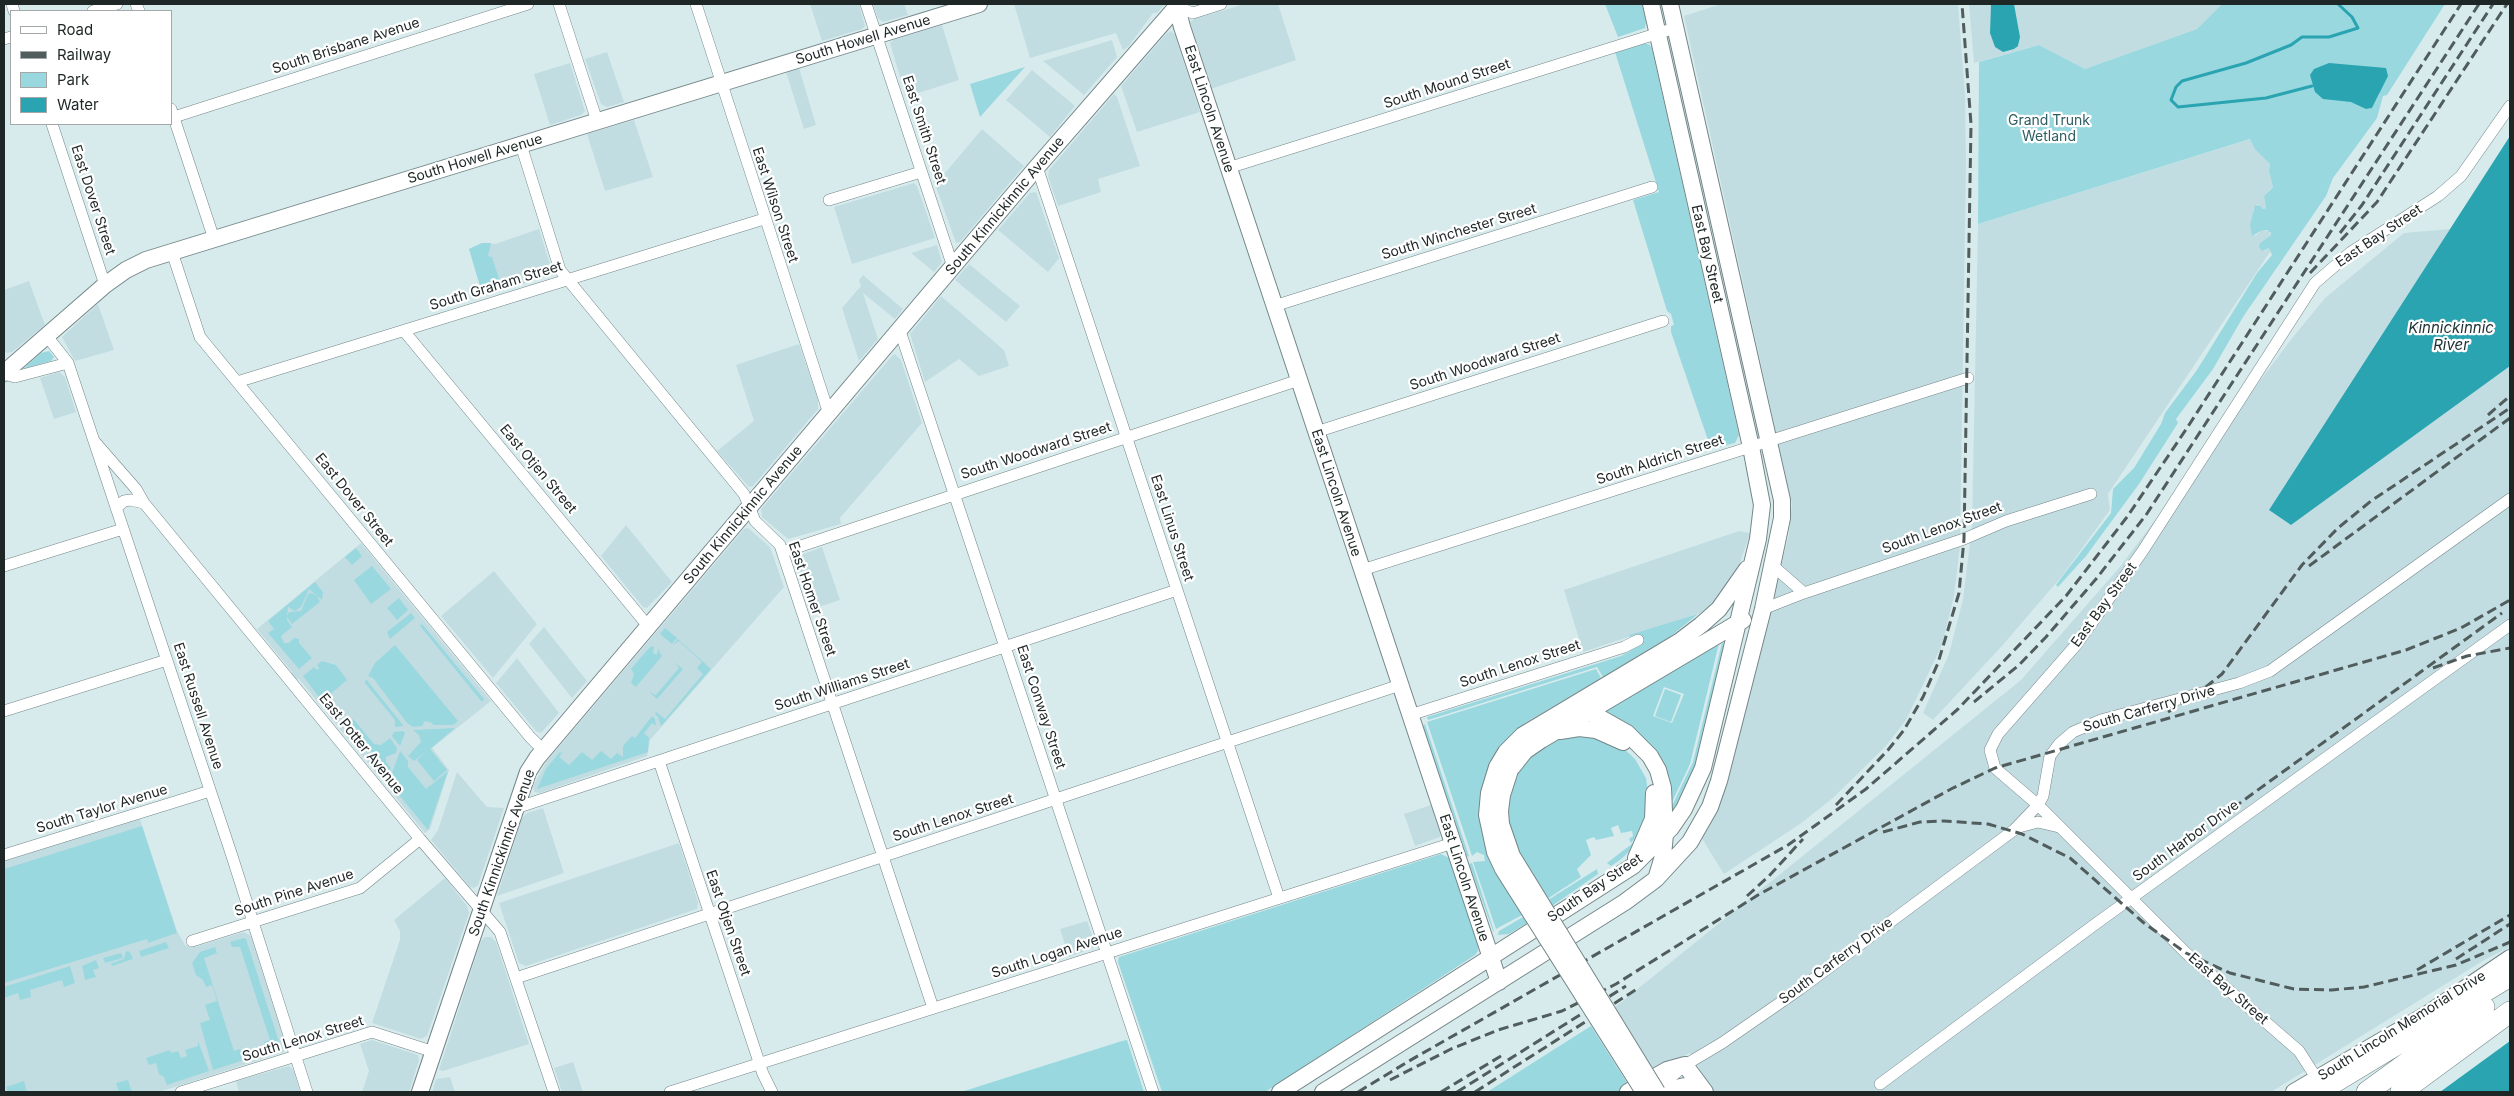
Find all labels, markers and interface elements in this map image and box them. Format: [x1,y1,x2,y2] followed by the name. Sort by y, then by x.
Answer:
[10,10,172,125] legend
[793,11,933,69] street label: South Howell Avenue
[270,14,422,78] street label: South Brisbane Avenue
[57,20,93,39] text: Road
[1180,43,1238,175] street label: East Lincoln Avenue
[57,45,111,64] text: Railway
[1382,56,1512,112] street label: South Mound Street
[57,70,89,89] text: Park
[899,74,949,186] street label: East Smith Street
[57,95,99,114] text: Water
[2008,113,2090,146] park label: Grand Trunk Wetland
[405,130,545,188] street label: South Howell Avenue
[942,133,1068,279] street label: South Kinnickinnic Avenue
[67,143,119,257] street label: East Dover Street
[748,145,802,265] street label: East Wilson Street
[1380,200,1538,264] street label: South Winchester Street
[2333,201,2425,271] street label: East Bay Street
[1688,203,1726,305] street label: East Bay Street
[428,258,564,314] street label: South Graham Street
[2408,319,2494,354] water label: Kinnickinnic River
[1408,330,1562,394] street label: South Woodward Street
[959,419,1113,483] street label: South Woodward Street
[496,421,580,517] street label: East Otjen Street
[1307,427,1365,559] street label: East Lincoln Avenue
[1594,432,1726,488] street label: South Aldrich Street
[680,442,806,588] street label: South Kinnickinnic Avenue
[311,450,397,550] street label: East Dover Street
[1147,473,1197,583] street label: East Linus Street
[1880,499,2004,557] street label: South Lenox Street
[785,539,839,659] street label: East Homer Street
[2068,559,2140,651] street label: East Bay Street
[1458,637,1582,691] street label: South Lenox Street
[170,640,226,772] street label: East Russell Avenue
[1013,643,1069,771] street label: East Conway Street
[772,655,912,715] street label: South Williams Street
[2081,682,2217,736] street label: South Carferry Drive
[315,690,407,798] street label: East Potter Avenue
[465,767,539,939] street label: South Kinnickinnic Avenue
[34,781,170,837] street label: South Taylor Avenue
[891,791,1015,845] street label: South Lenox Street
[2130,797,2242,885] street label: South Harbor Drive
[1435,812,1493,944] street label: East Lincoln Avenue
[1544,850,1646,926] street label: South Bay Street
[232,866,356,920] street label: South Pine Avenue
[702,868,754,978] street label: East Otjen Street
[1776,914,1896,1008] street label: South Carferry Drive
[989,924,1125,982] street label: South Logan Avenue
[2185,950,2271,1028] street label: East Bay Street
[2315,967,2489,1085] street label: South Lincoln Memorial Drive
[240,1013,366,1065] street label: South Lenox Street

